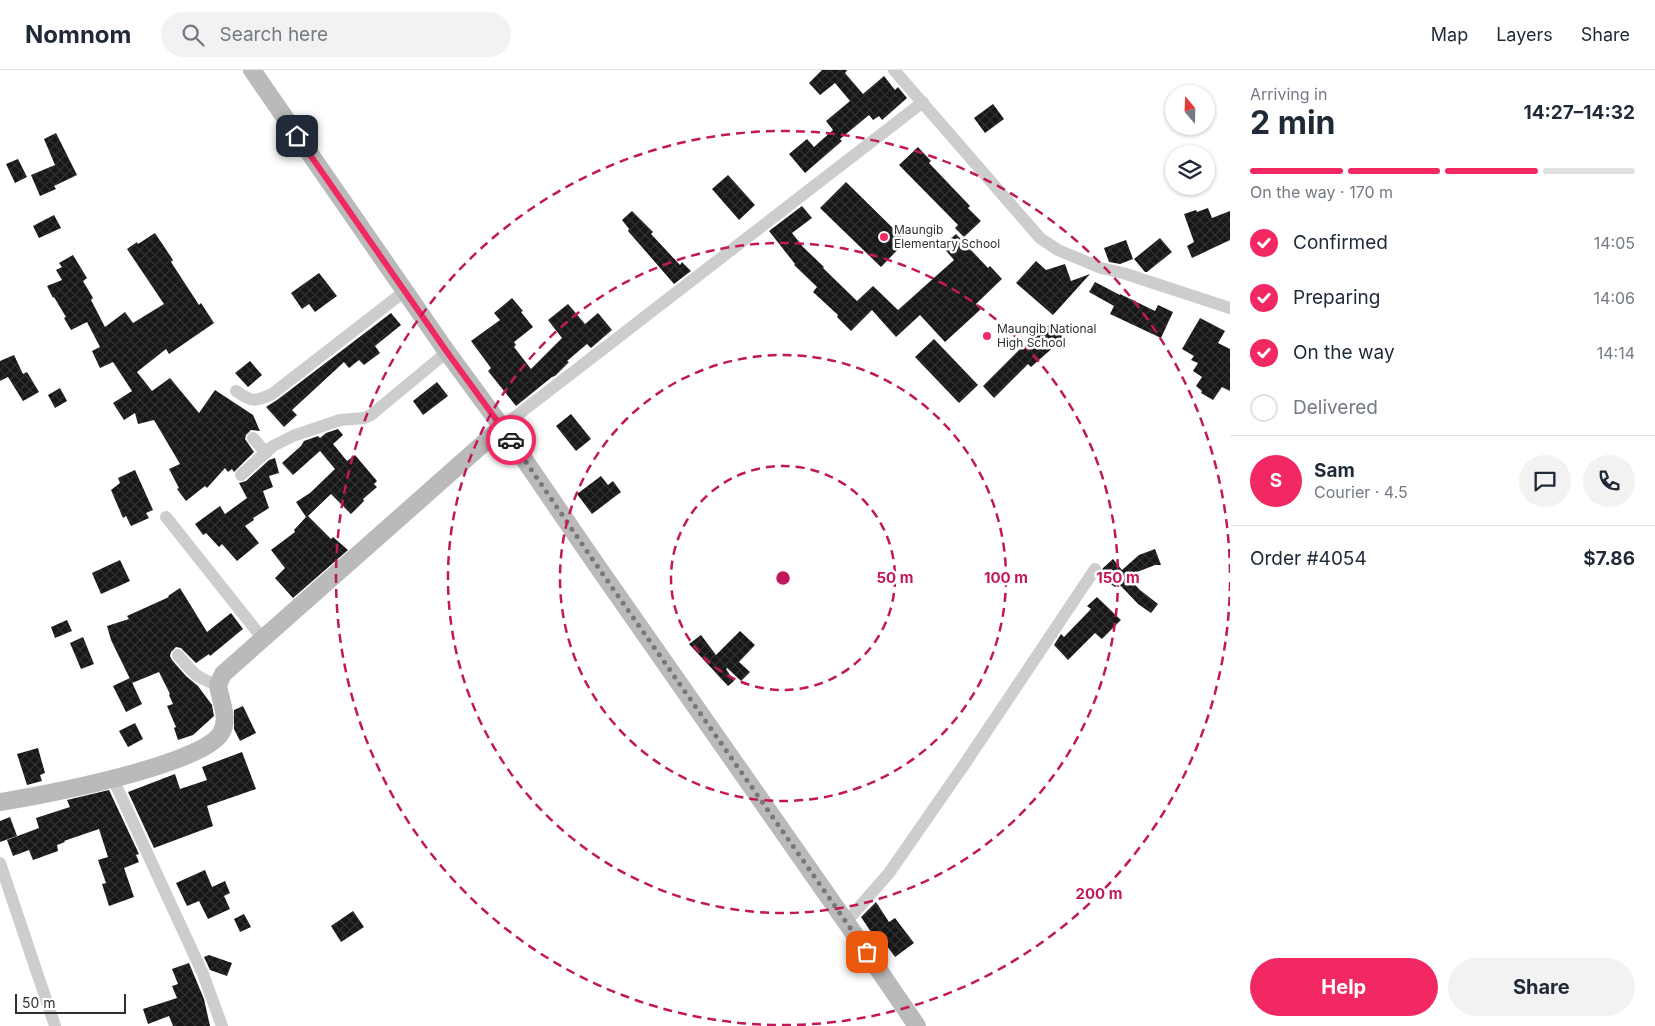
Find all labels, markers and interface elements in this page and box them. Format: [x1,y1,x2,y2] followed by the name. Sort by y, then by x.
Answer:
[161,12,511,57] search box
[25,20,131,49] text: Nomnom
[179,21,207,49] icon: search
[219,23,328,46] text: Search here
[1431,24,1468,45] text: Map
[1496,24,1553,45] text: Layers
[1581,24,1630,45] text: Share
[1250,84,1327,104] text: Arriving in
[1165,85,1215,135] north arrow
[1165,85,1215,195] map controls
[1523,101,1635,124] text: 14:27–14:32
[1250,103,1336,142] text: 2 min
[276,115,318,157] pin
[283,122,311,150] icon: home
[1165,145,1215,195] button: layers
[1250,182,1393,202] text: On the way · 170 m
[894,222,1000,251] place label: Maungib Elementary School
[1250,229,1278,257] icon: check
[878,231,890,243] marker: Maungib Elementary School
[1293,231,1388,254] text: Confirmed
[1594,233,1635,253] text: 14:05
[1250,284,1278,312] icon: check
[1293,286,1380,309] text: Preparing
[1594,288,1635,308] text: 14:06
[997,321,1096,350] place label: Maungib National High School
[981,330,993,342] marker: Maungib National High School
[1250,339,1278,367] icon: check
[1293,341,1395,364] text: On the way
[1597,343,1635,363] text: 14:14
[1293,396,1378,419] text: Delivered
[486,415,536,465] courier
[497,426,525,454] icon: car
[1519,455,1571,507] button: chat
[1583,455,1635,507] button: phone
[1314,459,1355,482] text: Sam
[1270,469,1282,492] text: S
[1314,482,1408,502] text: Courier · 4.5
[1250,547,1367,570] text: Order #4054
[1583,547,1635,570] text: $7.86
[877,568,913,587] text: 50 m
[984,568,1028,587] text: 100 m
[1096,568,1140,587] text: 150 m
[774,569,792,587] centre of rings
[1076,884,1122,903] text: 200 m
[846,931,888,973] pin
[853,938,881,966] icon: bag
[1250,958,1438,1016] button: Help
[1448,958,1635,1016] button: Share
[15,991,126,1014] scale bar
[22,994,56,1011] text: 50 m

